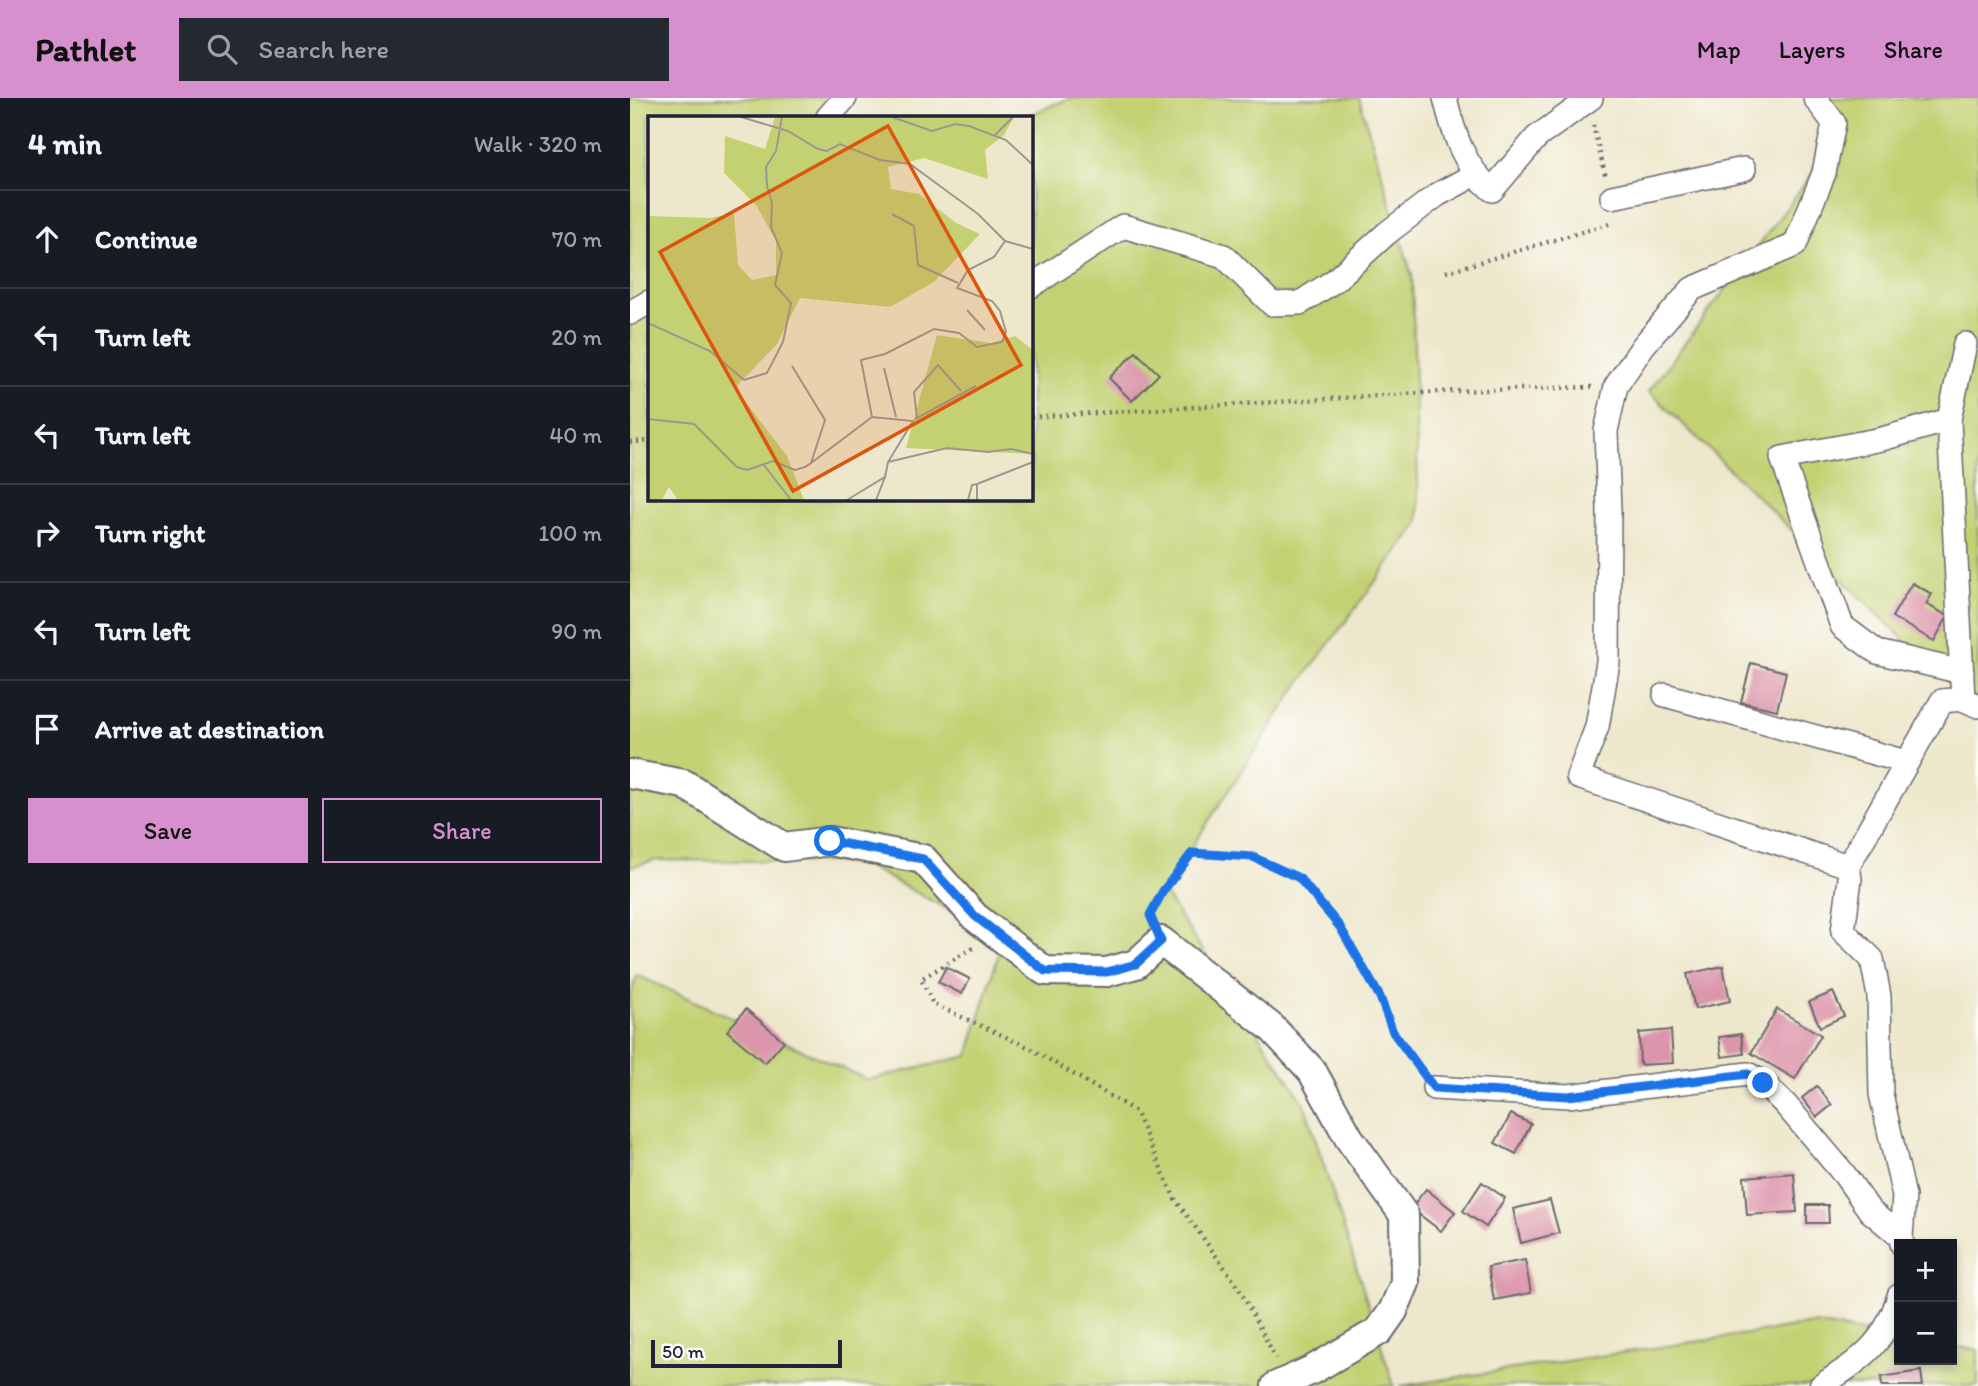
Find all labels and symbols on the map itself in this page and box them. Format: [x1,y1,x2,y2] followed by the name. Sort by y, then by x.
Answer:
[648,116,1032,500] inset map
[814,825,845,856] route start
[1747,1067,1778,1098] route end
[651,1337,842,1369] scale bar

